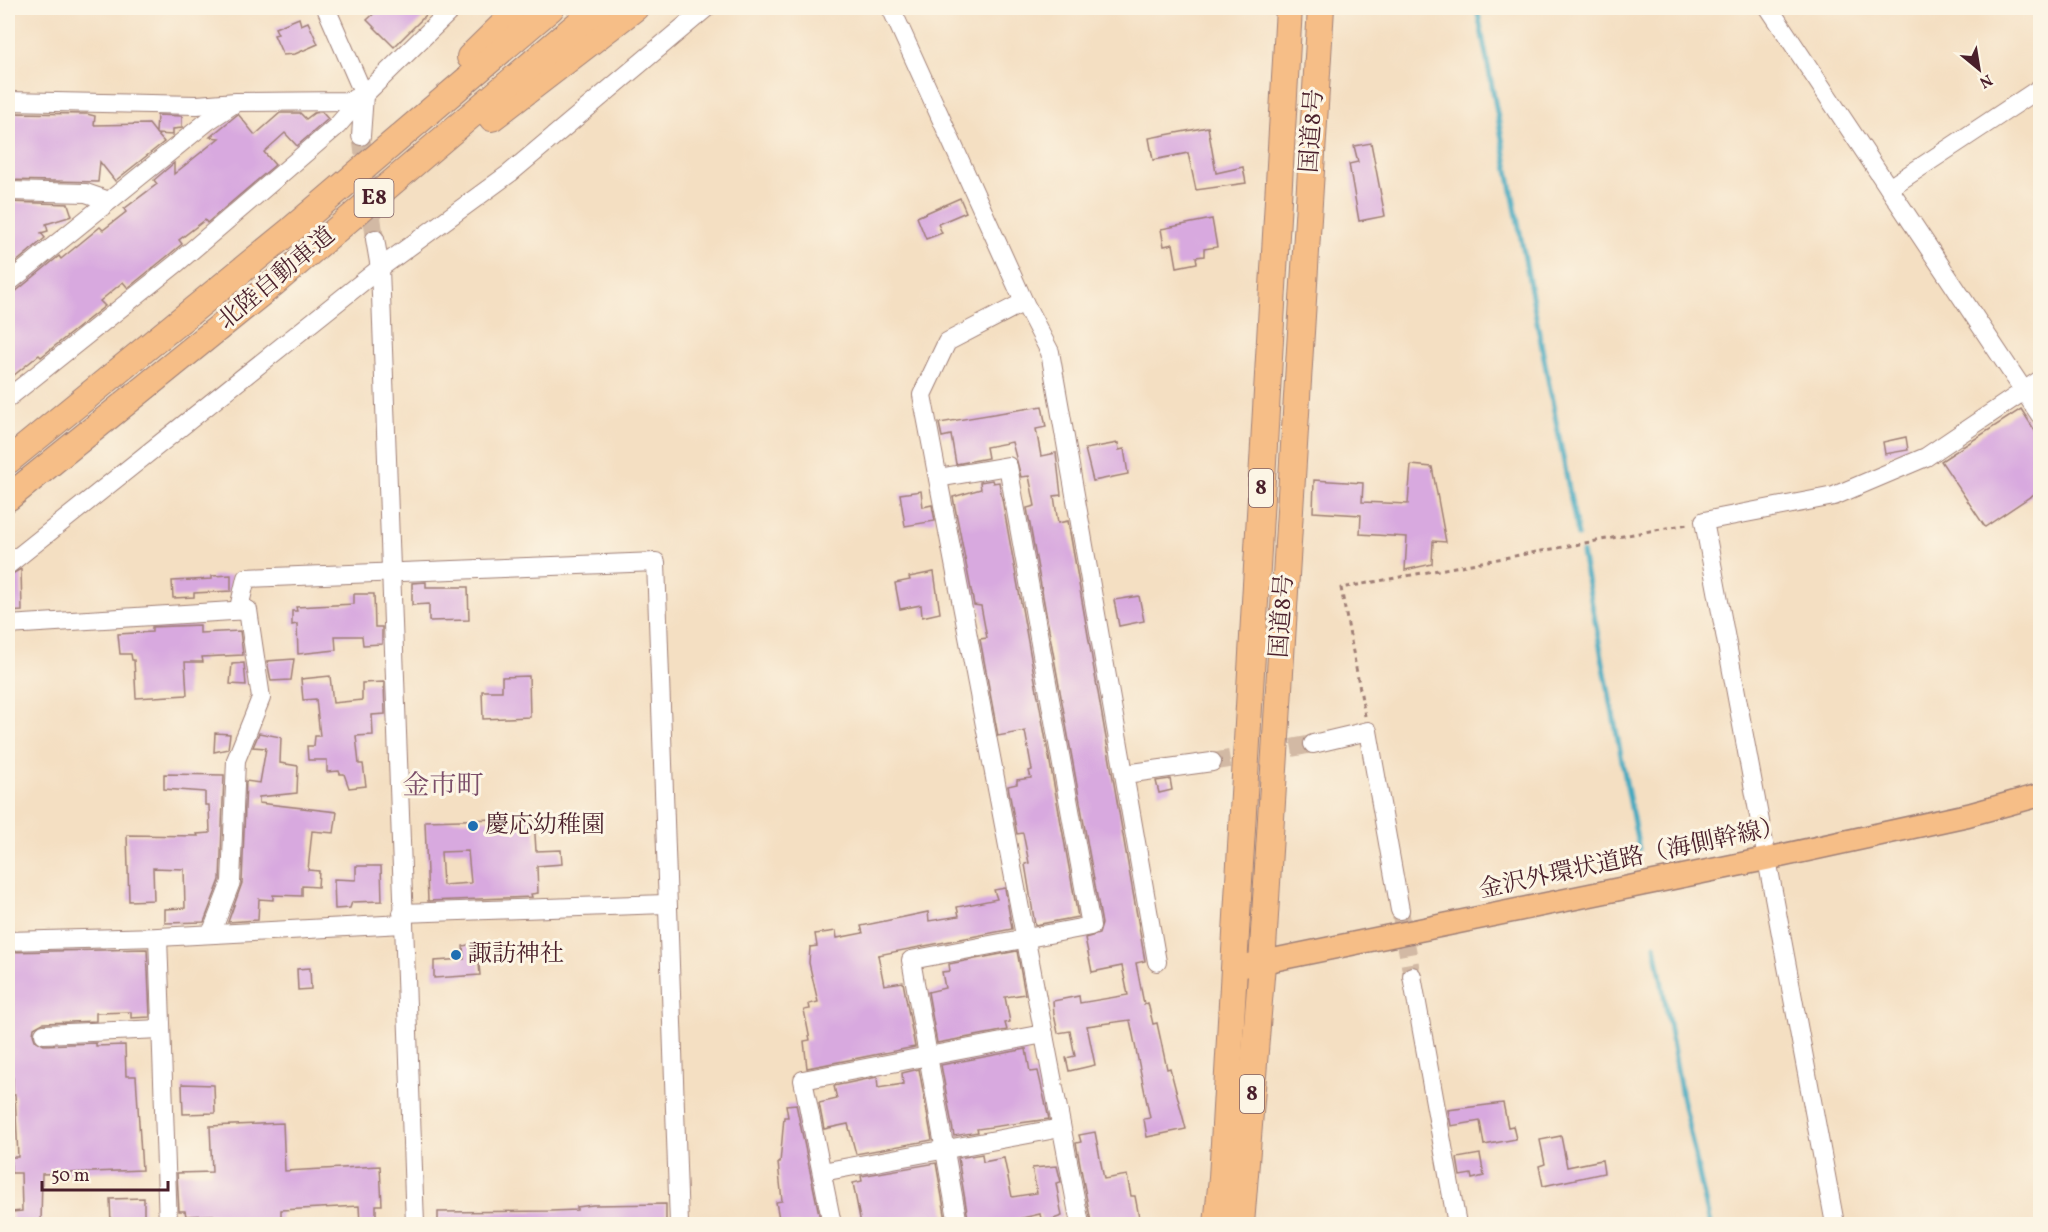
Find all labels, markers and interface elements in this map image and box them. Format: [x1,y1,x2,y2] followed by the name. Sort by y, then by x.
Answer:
[1949,39,2009,99] north arrow
[1975,68,1996,93] text: N
[1293,88,1333,174] street label: 国道8号
[354,179,394,217] road number: E8
[211,220,343,338] street label: 北陸自動車道
[1249,469,1273,507] road number: 8
[1263,573,1303,659] street label: 国道8号
[403,768,484,806] district label: 金市町
[485,809,605,843] place label: 慶応幼稚園
[1476,810,1788,908] street label: 金沢外環状道路（海側幹線）
[466,819,480,833] marker: 慶応幼稚園
[468,938,564,972] place label: 諏訪神社
[449,948,463,962] marker: 諏訪神社
[1240,1075,1264,1113] road number: 8
[42,1154,168,1192] scale bar
[51,1164,90,1189] text: 50 m

